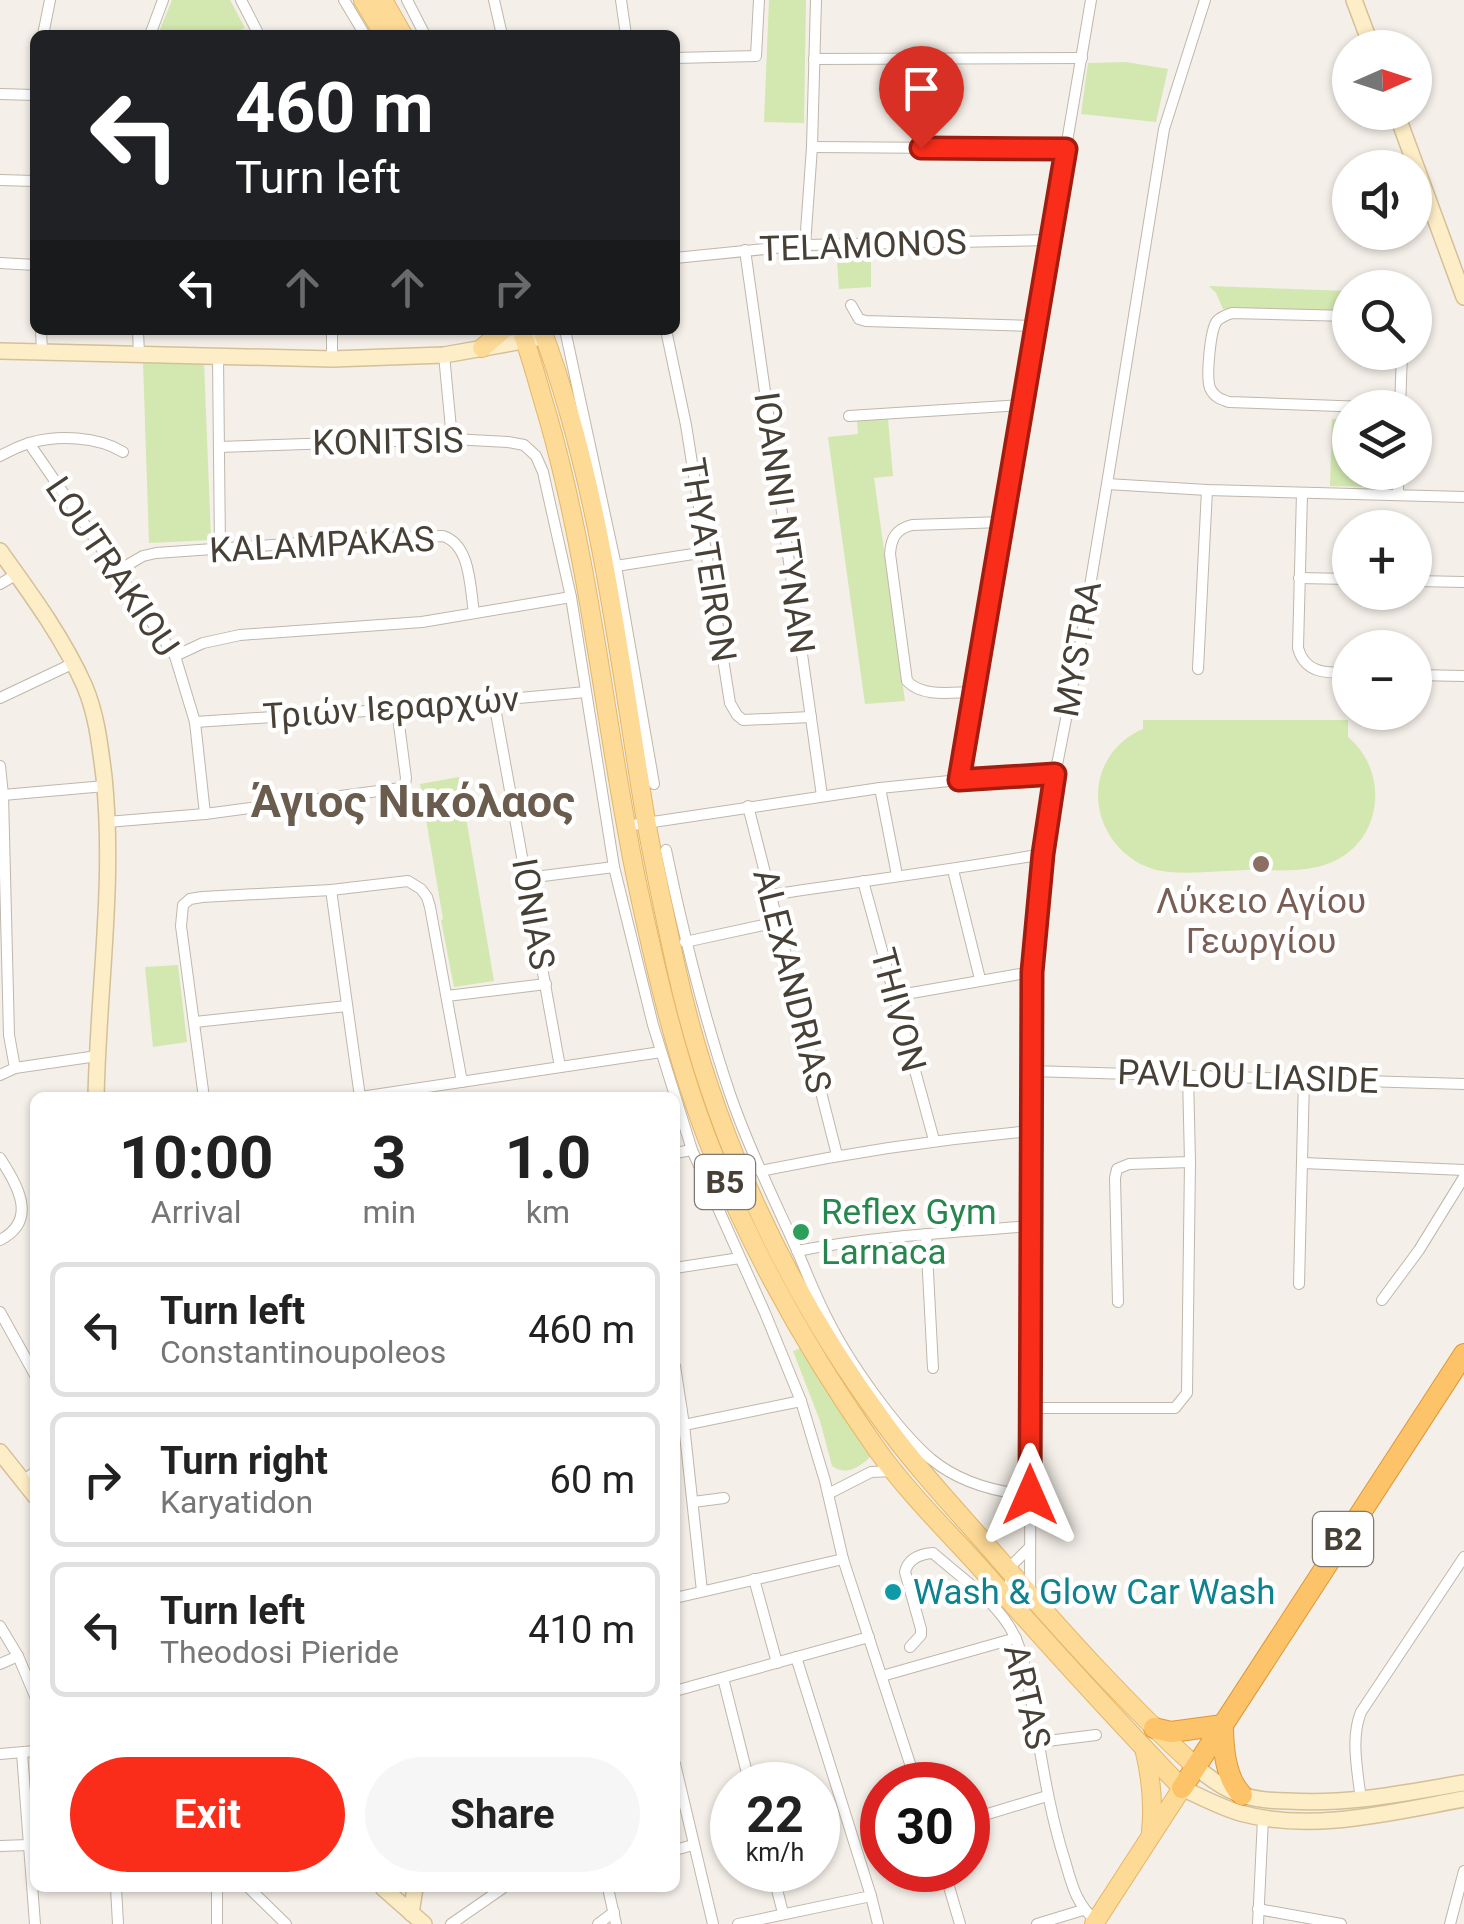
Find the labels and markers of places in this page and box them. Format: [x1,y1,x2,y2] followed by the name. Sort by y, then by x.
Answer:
[879,46,964,149] pin
[1250,853,1272,875] marker: Λύκειο Αγίου Γεωργίου
[1156,881,1366,962] place label: Λύκειο Αγίου Γεωργίου
[821,1192,997,1273] place label: Reflex Gym Larnaca
[790,1221,812,1243] marker: Reflex Gym Larnaca
[913,1572,1276,1613] place label: Wash & Glow Car Wash
[882,1581,904,1603] marker: Wash & Glow Car Wash

